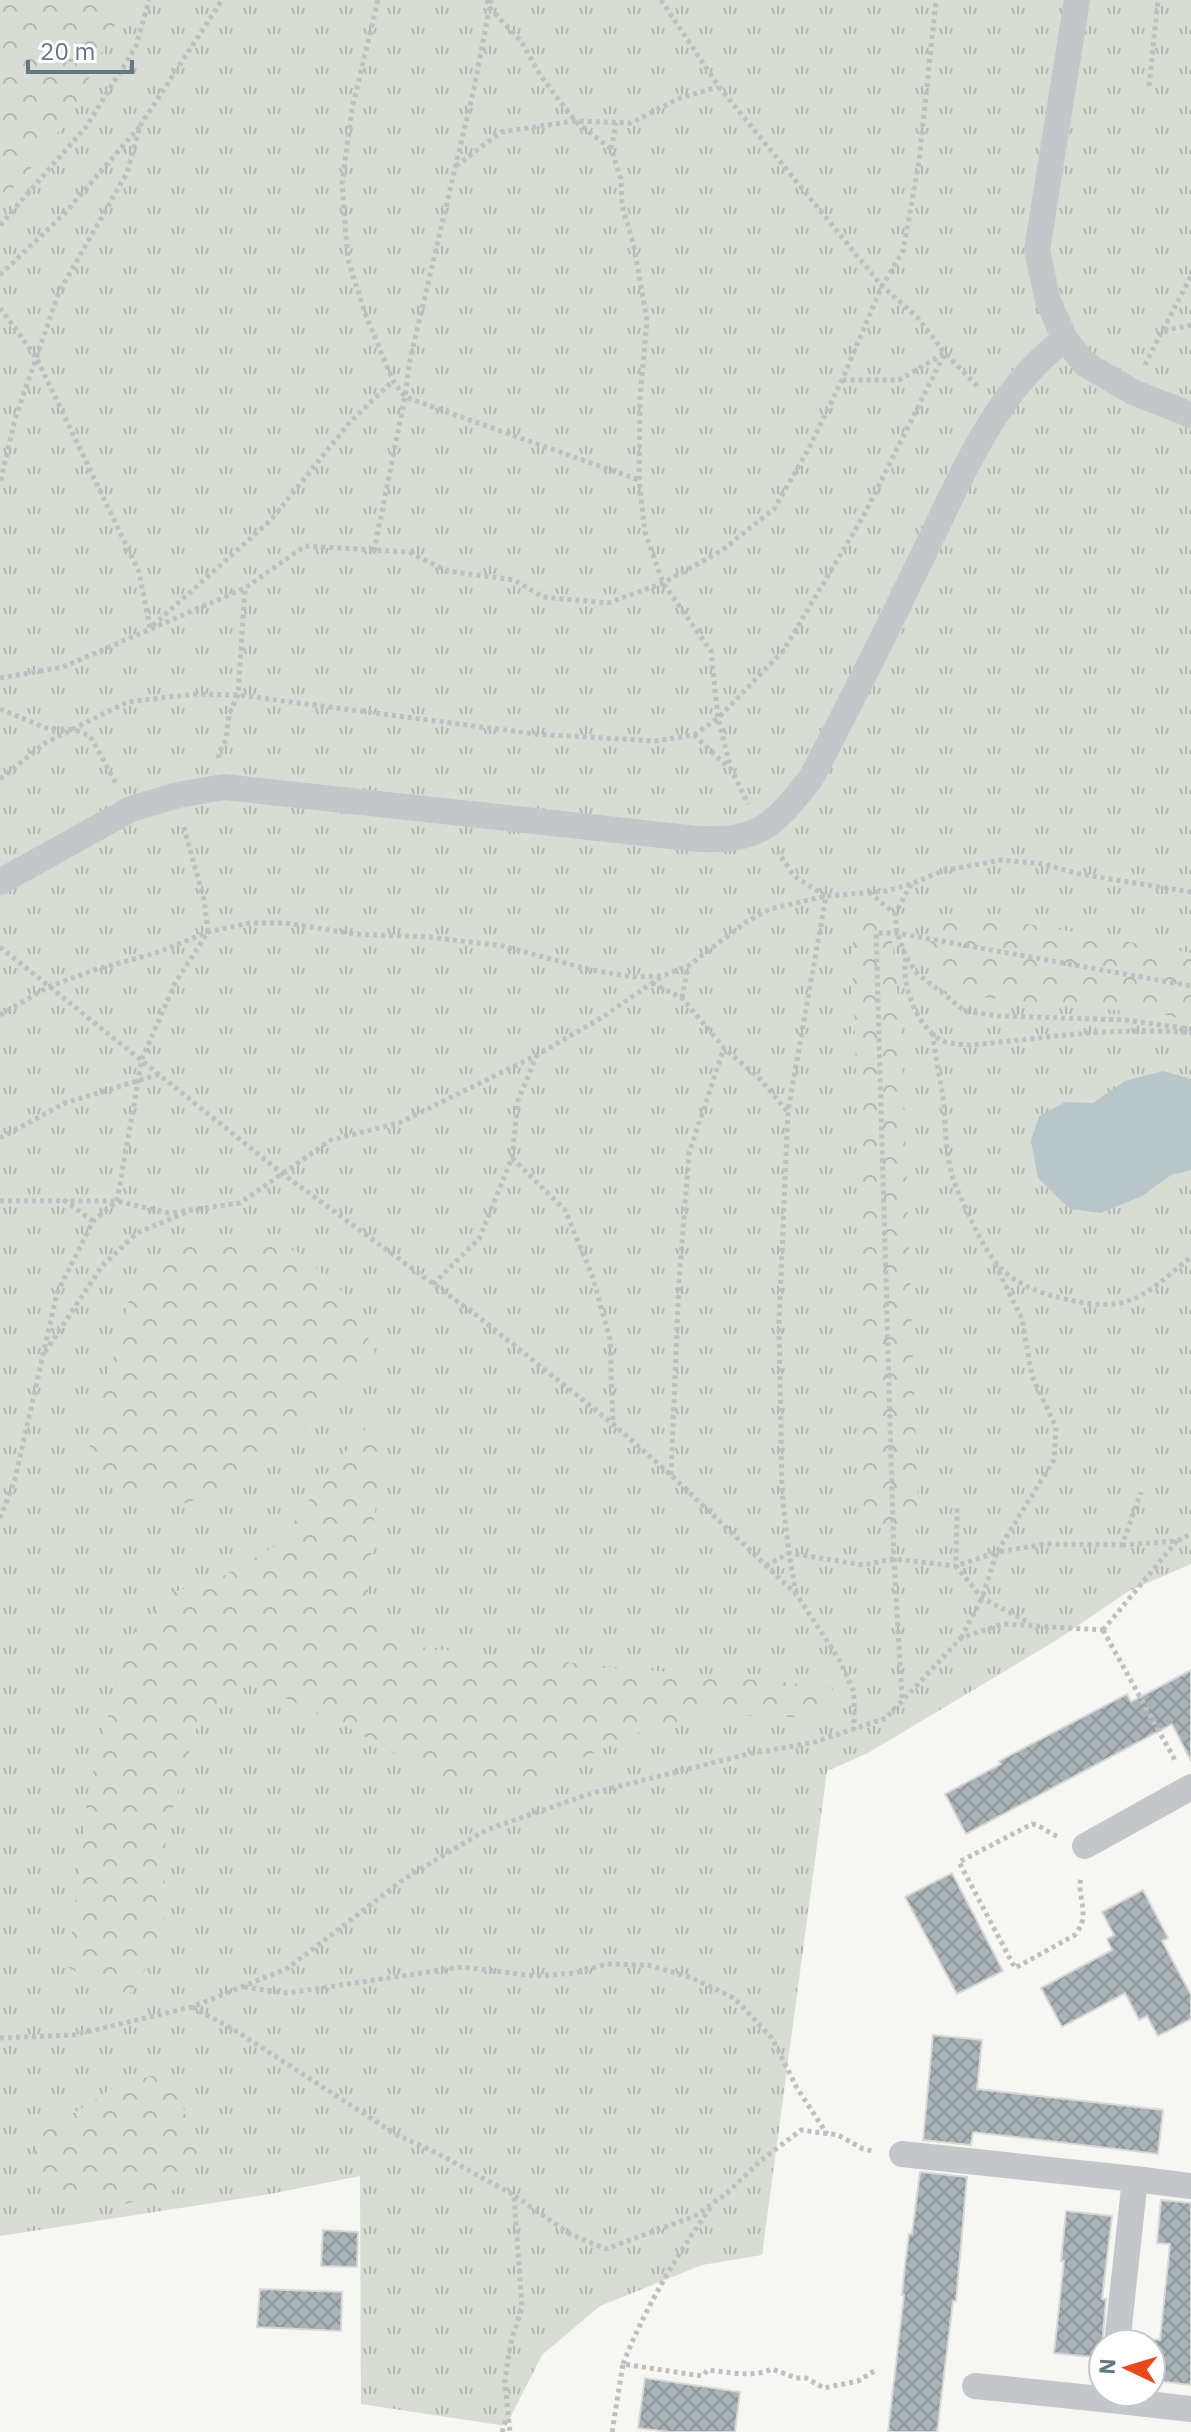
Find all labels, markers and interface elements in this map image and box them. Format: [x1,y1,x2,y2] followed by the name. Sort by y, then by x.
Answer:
[28,24,132,74] scale bar
[40,35,95,67] text: 20 m
[1087,2328,1167,2408] north arrow
[1092,2358,1122,2376] text: N

